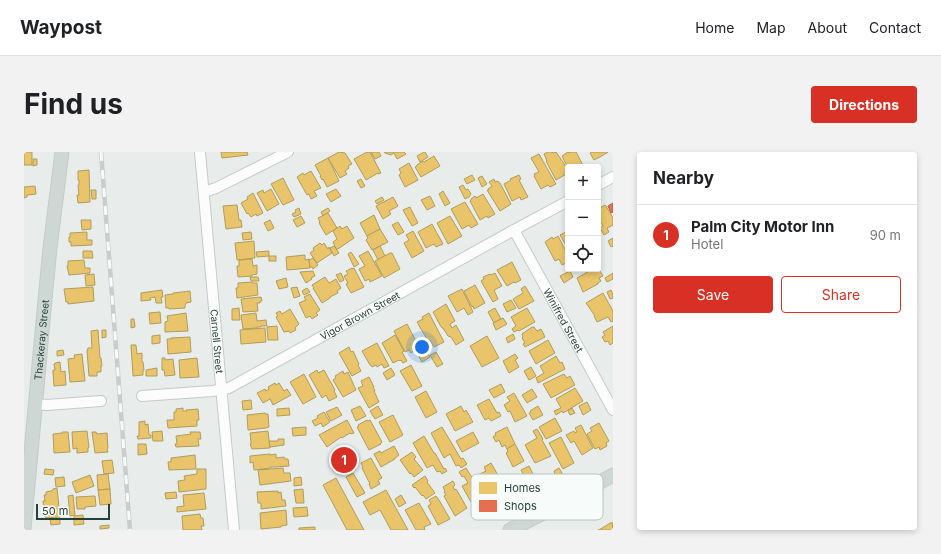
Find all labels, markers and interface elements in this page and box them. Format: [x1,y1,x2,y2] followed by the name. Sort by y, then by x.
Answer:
[20,16,102,39] text: Waypost
[695,19,734,36] text: Home
[756,19,786,36] text: Map
[808,19,847,36] text: About
[869,19,921,36] text: Contact
[811,86,917,123] button: Directions
[24,87,123,121] text: Find us
[565,164,601,272] map controls
[565,164,601,200] button: +
[653,168,714,188] text: Nearby
[565,200,601,236] button: −
[691,217,834,236] text: Palm City Motor Inn
[663,227,669,243] text: 1
[870,227,901,243] text: 90 m
[565,236,601,272] button: locate
[691,236,723,252] text: Hotel
[653,276,773,313] button: Save
[781,276,901,313] button: Share
[541,286,586,355] street label: Winifred Street
[318,288,402,342] street label: Vigor Brown Street
[32,298,51,381] street label: Thackeray Street
[208,309,226,375] street label: Carnell Street
[412,337,432,357] your location
[331,445,357,475] pin: 1
[471,474,603,520] legend
[504,481,541,495] text: Homes
[504,499,537,513] text: Shops
[36,502,110,521] scale bar
[42,504,68,518] text: 50 m

